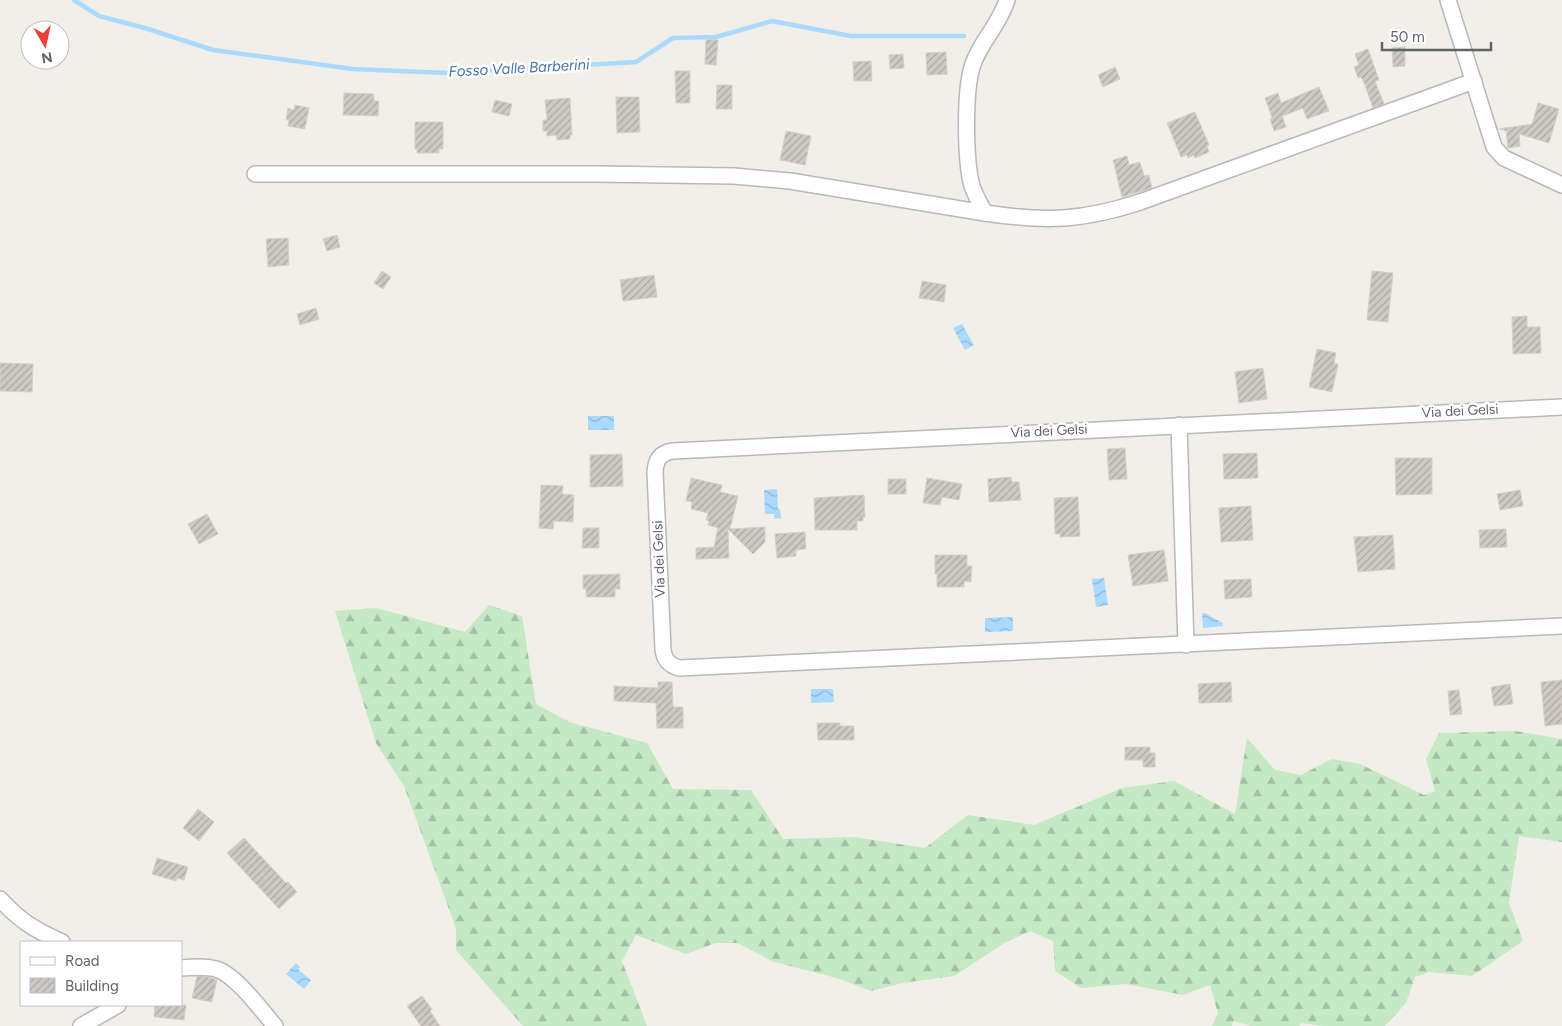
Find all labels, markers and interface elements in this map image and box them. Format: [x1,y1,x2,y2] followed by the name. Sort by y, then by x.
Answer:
[20,20,70,70] north arrow
[1382,20,1491,52] scale bar
[1390,28,1425,46] text: 50 m
[40,48,54,67] text: N
[448,55,590,81] water label: Fosso Valle Barberini
[1421,400,1499,422] street label: Via dei Gelsi
[1010,420,1088,442] street label: Via dei Gelsi
[649,520,669,598] street label: Via dei Gelsi
[20,941,182,1006] legend
[65,952,100,970] text: Road
[65,977,119,995] text: Building

